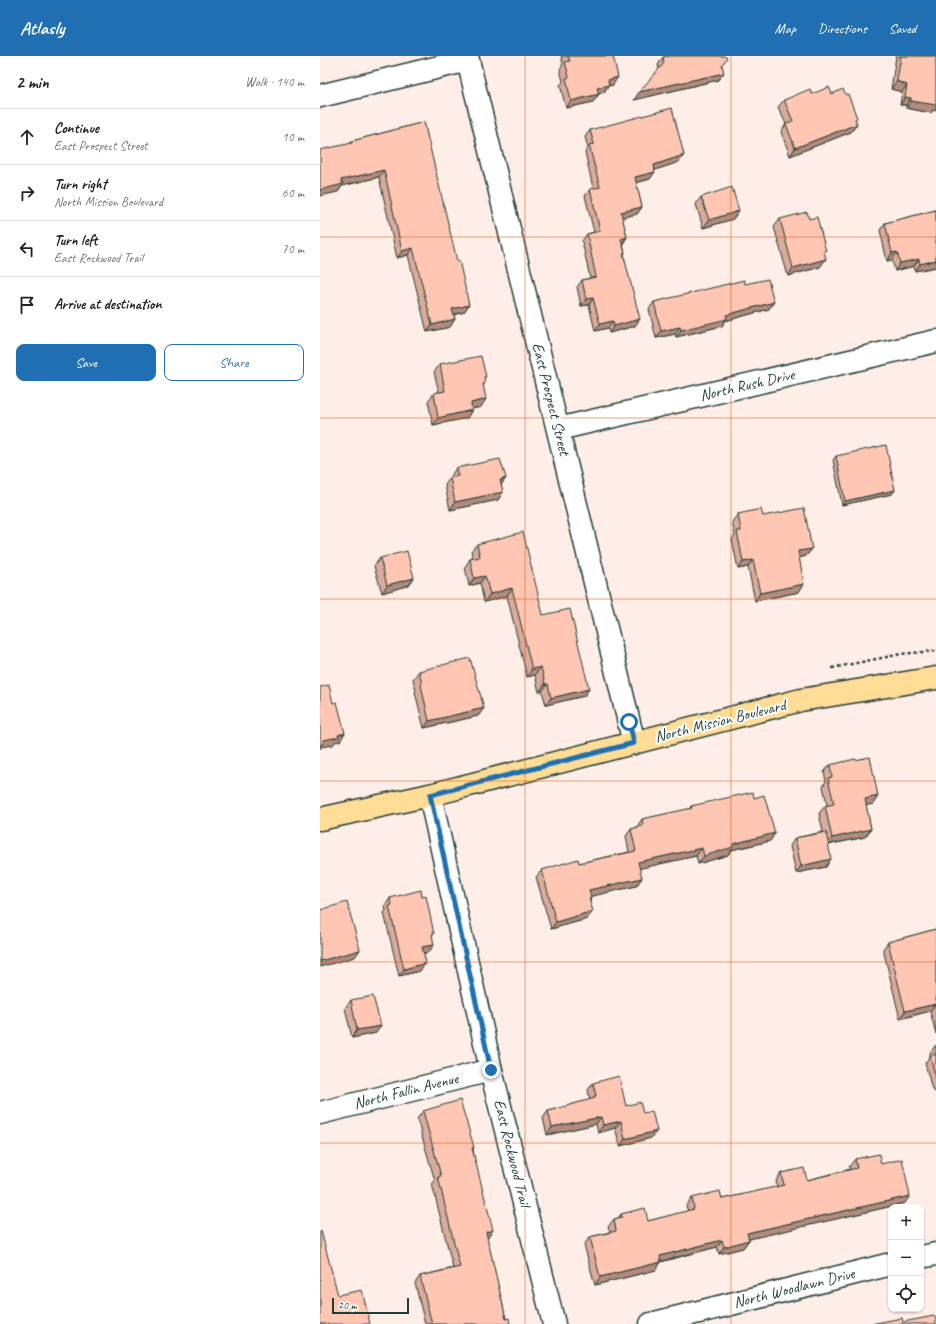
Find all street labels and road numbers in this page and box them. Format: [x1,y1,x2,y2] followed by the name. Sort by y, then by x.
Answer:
[527,341,575,459] street label: East Prospect Street
[698,364,798,406] street label: North Rush Drive
[653,694,790,747] street label: North Mission Boulevard
[352,1068,462,1114] street label: North Fallin Avenue
[489,1097,536,1212] street label: East Rockwood Trail
[731,1263,858,1313] street label: North Woodlawn Drive

